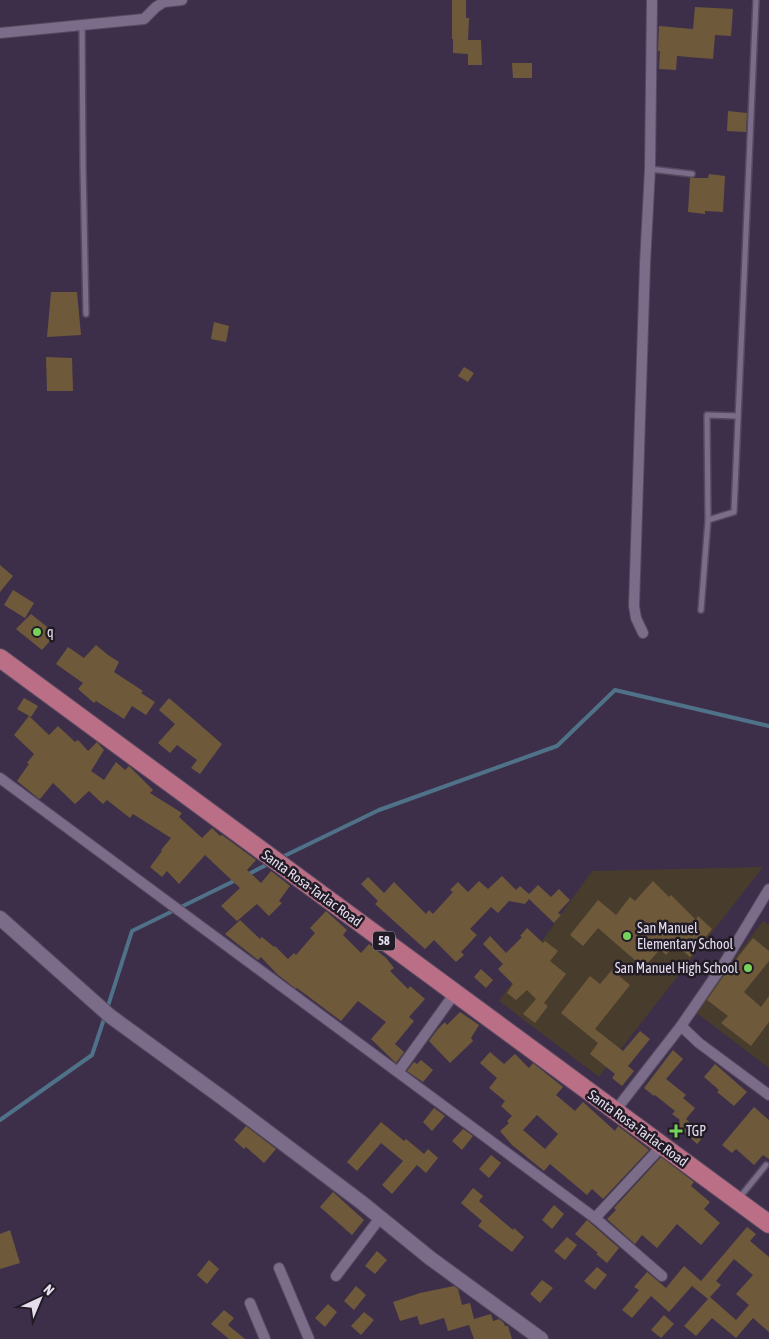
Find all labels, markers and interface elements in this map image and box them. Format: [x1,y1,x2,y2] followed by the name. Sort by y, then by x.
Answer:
[47,624,54,640] place label: q
[31,626,43,638] marker: q
[259,846,365,930] street label: Santa Rosa-Tarlac Road
[637,920,733,952] place label: San Manuel Elementary School
[621,930,633,942] marker: San Manuel Elementary School
[373,931,395,950] road number: 58
[615,960,738,976] place label: San Manuel High School
[742,962,754,974] marker: San Manuel High School
[585,1086,691,1170] street label: Santa Rosa-Tarlac Road
[686,1123,706,1139] place label: TGP
[670,1125,682,1137] marker: TGP
[15,1274,65,1324] north arrow
[41,1281,58,1298] text: N

